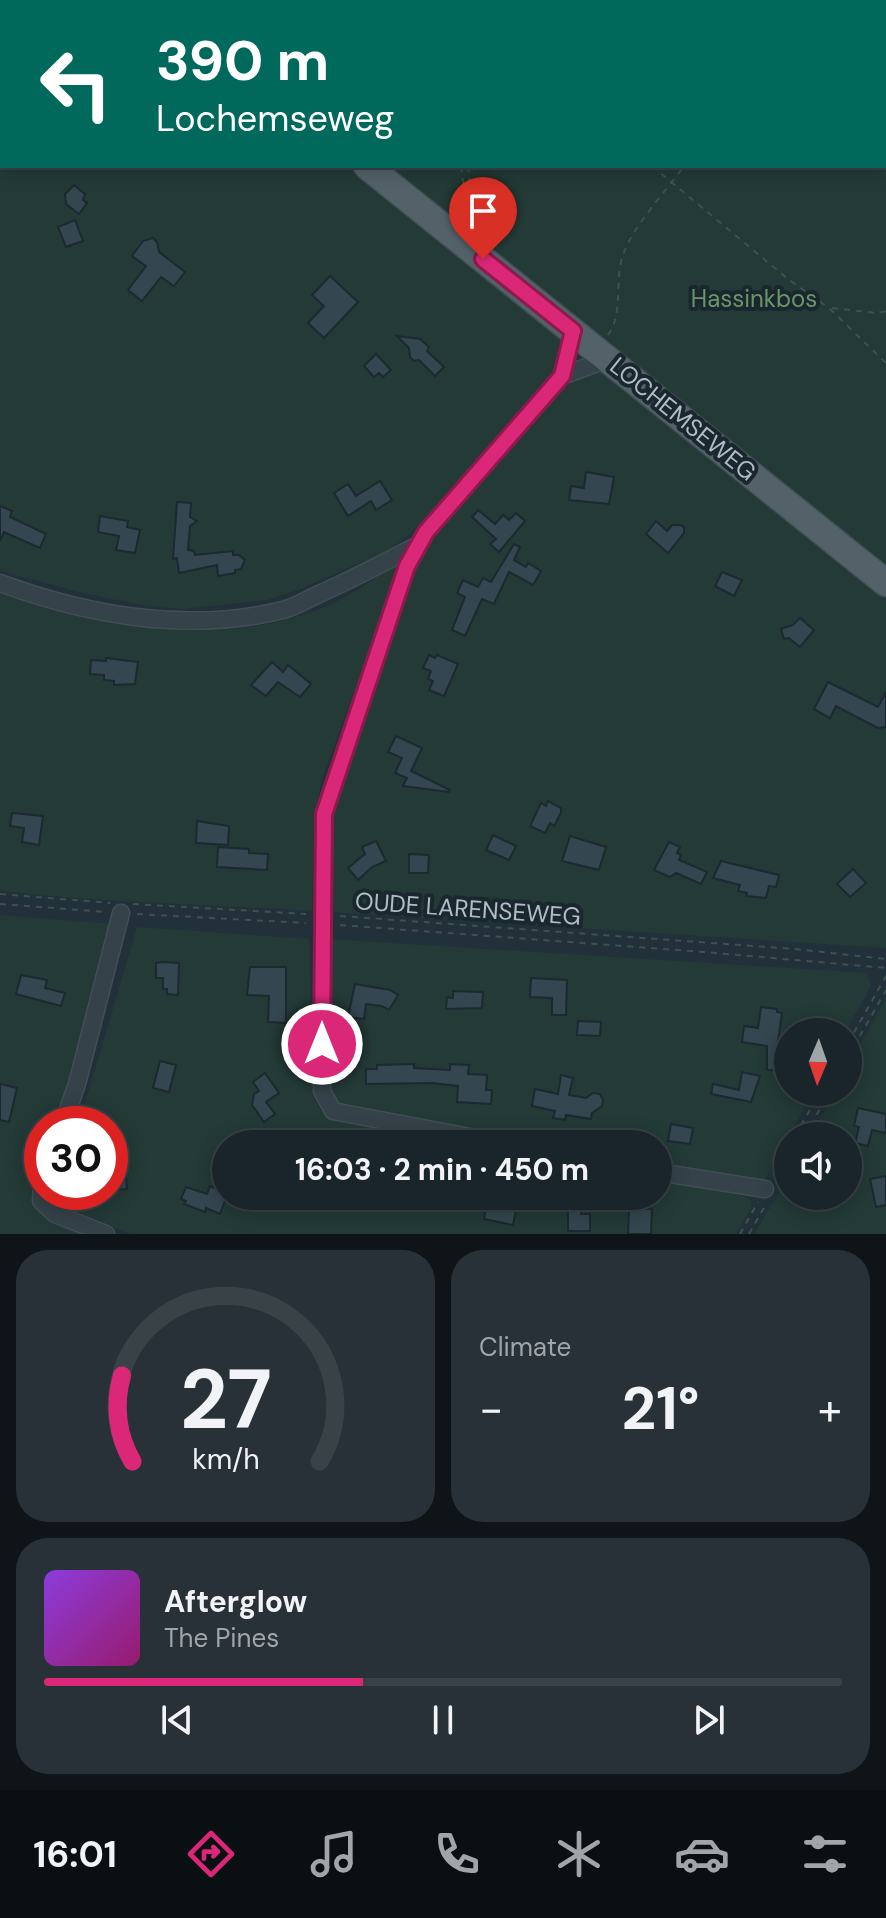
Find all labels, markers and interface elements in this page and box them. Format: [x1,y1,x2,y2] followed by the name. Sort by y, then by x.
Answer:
[156,24,329,97] text: 390 m
[24,32,128,136] icon: left
[156,95,394,142] text: Lochemseweg
[449,177,517,259] pin
[461,189,505,233] icon: arrive
[691,283,817,314] park label: Hassinkbos
[604,350,763,487] street label: LOCHEMSEWEG
[354,885,582,932] street label: OUDE LARENSEWEG
[280,1002,364,1086] position arrow
[774,1018,862,1106] north arrow
[774,1018,862,1210] map controls
[24,1106,128,1210] speed limit sign: 30
[774,1122,862,1210] button: sound
[295,1150,589,1189] text: 16:03 · 2 min · 450 m
[479,1330,571,1364] text: Climate
[179,1345,272,1454] text: 27
[621,1369,700,1448] text: 21°
[479,1380,503,1438] text: −
[818,1380,842,1438] text: +
[192,1441,259,1478] text: km/h
[164,1582,307,1621] text: Afterglow
[164,1621,279,1655] text: The Pines
[155,1698,199,1742] icon: previous
[421,1698,465,1742] icon: pause
[687,1698,731,1742] icon: next
[183,1826,239,1882] icon: directions
[306,1826,362,1882] icon: music
[429,1826,485,1882] icon: phone
[551,1826,607,1882] icon: climate
[674,1826,730,1882] icon: car
[797,1826,853,1882] icon: filters
[33,1831,117,1878] text: 16:01

